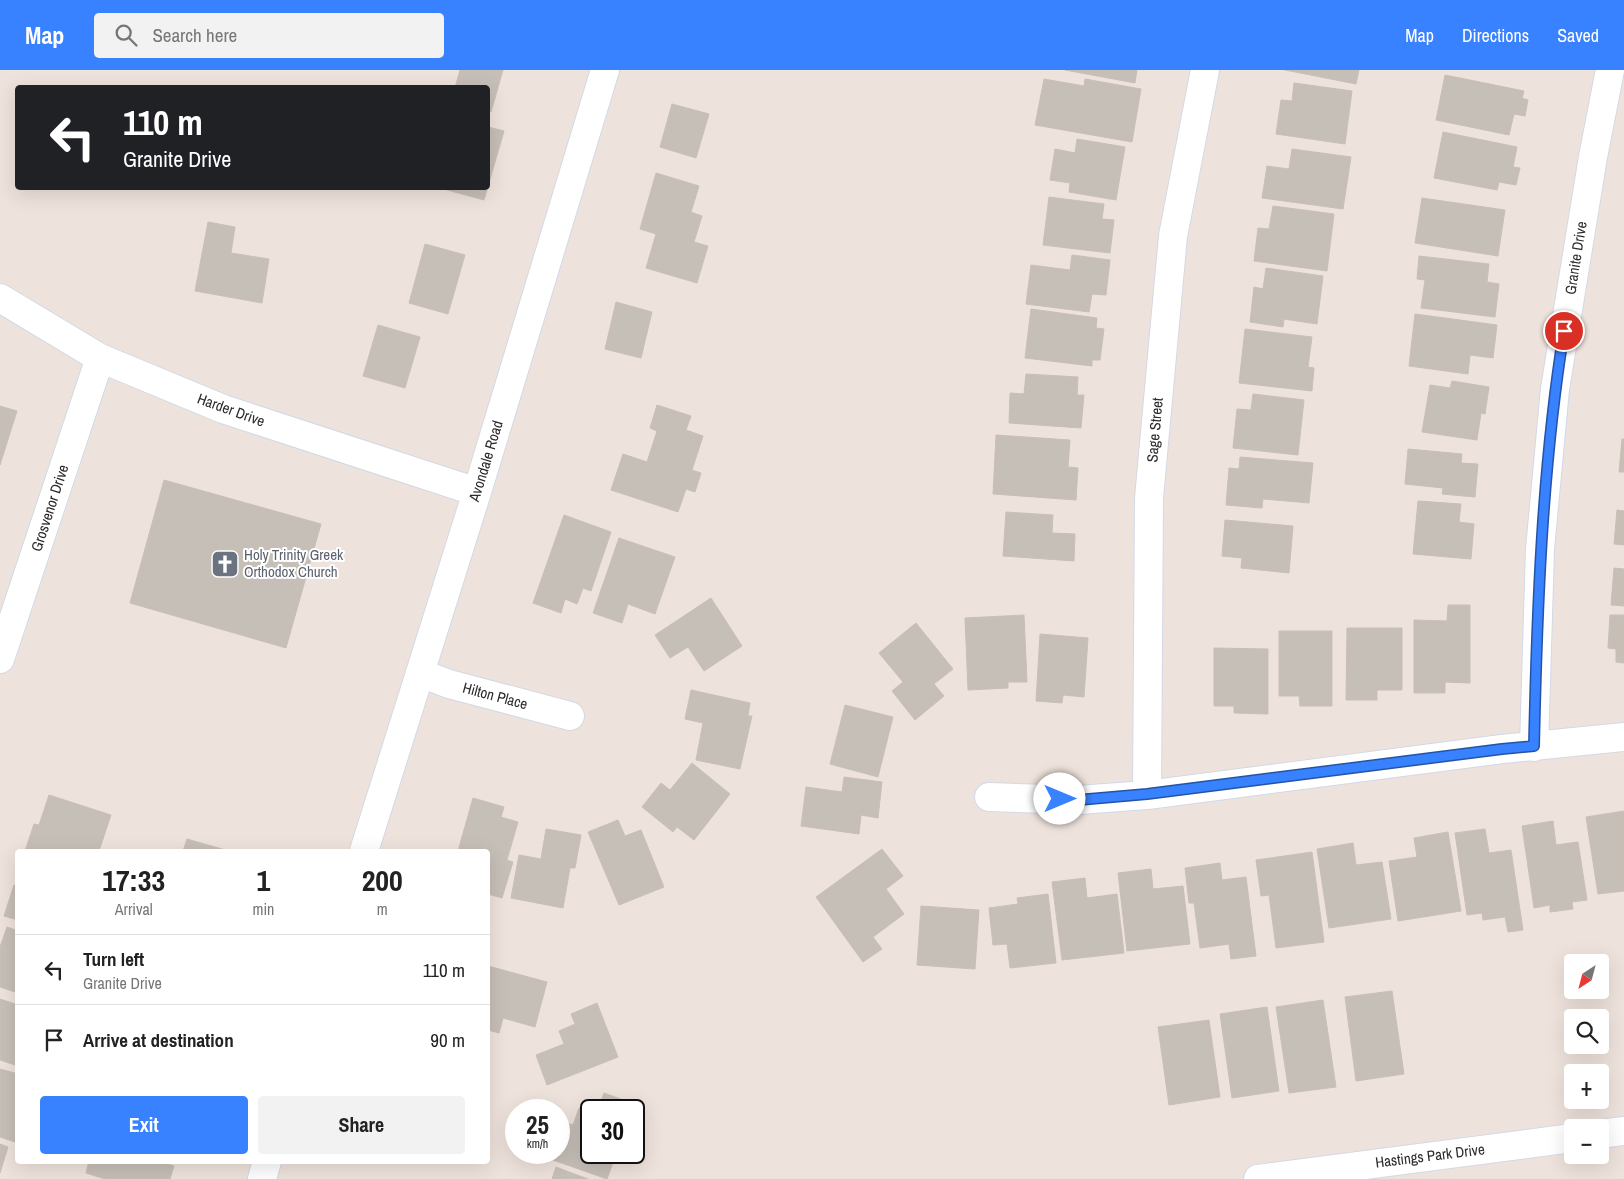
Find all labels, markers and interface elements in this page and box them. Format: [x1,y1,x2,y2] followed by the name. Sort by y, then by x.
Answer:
[94,13,444,58] search box
[25,19,64,51] text: Map
[112,21,140,49] icon: search
[152,22,237,48] text: Search here
[1405,23,1434,48] text: Map
[1462,23,1529,48] text: Directions
[1557,23,1599,48] text: Saved
[123,99,203,146] text: 110 m
[40,105,105,170] icon: left
[123,144,231,174] text: Granite Drive
[1559,220,1592,296] street label: Granite Drive
[1543,310,1585,352] pin
[1550,317,1578,345] icon: arrive
[194,388,268,431] street label: Harder Drive
[1141,396,1168,463] street label: Sage Street
[463,418,508,505] street label: Avondale Road
[26,462,73,554] street label: Grosvenor Drive
[244,544,344,582] place label: Holy Trinity Greek Orthodox Church
[210,549,240,579] church icon: Holy Trinity Greek Orthodox Church
[460,677,530,714] street label: Hilton Place
[1033,772,1085,824] position arrow
[102,860,165,900] text: 17:33
[257,860,270,900] text: 1
[362,860,403,900] text: 200
[115,898,153,920] text: Arrival
[252,898,274,920] text: min
[377,898,388,920] text: m
[83,946,144,972] text: Turn left
[1564,954,1609,999] north arrow
[1564,954,1609,1164] map controls
[40,956,68,984] icon: left
[423,957,465,983] text: 110 m
[83,972,162,994] text: Granite Drive
[1564,1009,1609,1054] button: search
[40,1026,68,1054] icon: arrive
[83,1027,234,1053] text: Arrive at destination
[430,1027,465,1053] text: 90 m
[1564,1064,1609,1109] button: +
[40,1096,248,1154] button: Exit
[258,1096,465,1154] button: Share
[580,1099,645,1164] speed limit sign: 30
[526,1108,549,1142] text: 25
[1564,1119,1609,1164] button: −
[527,1136,548,1152] text: km/h
[1374,1138,1486,1173] street label: Hastings Park Drive

